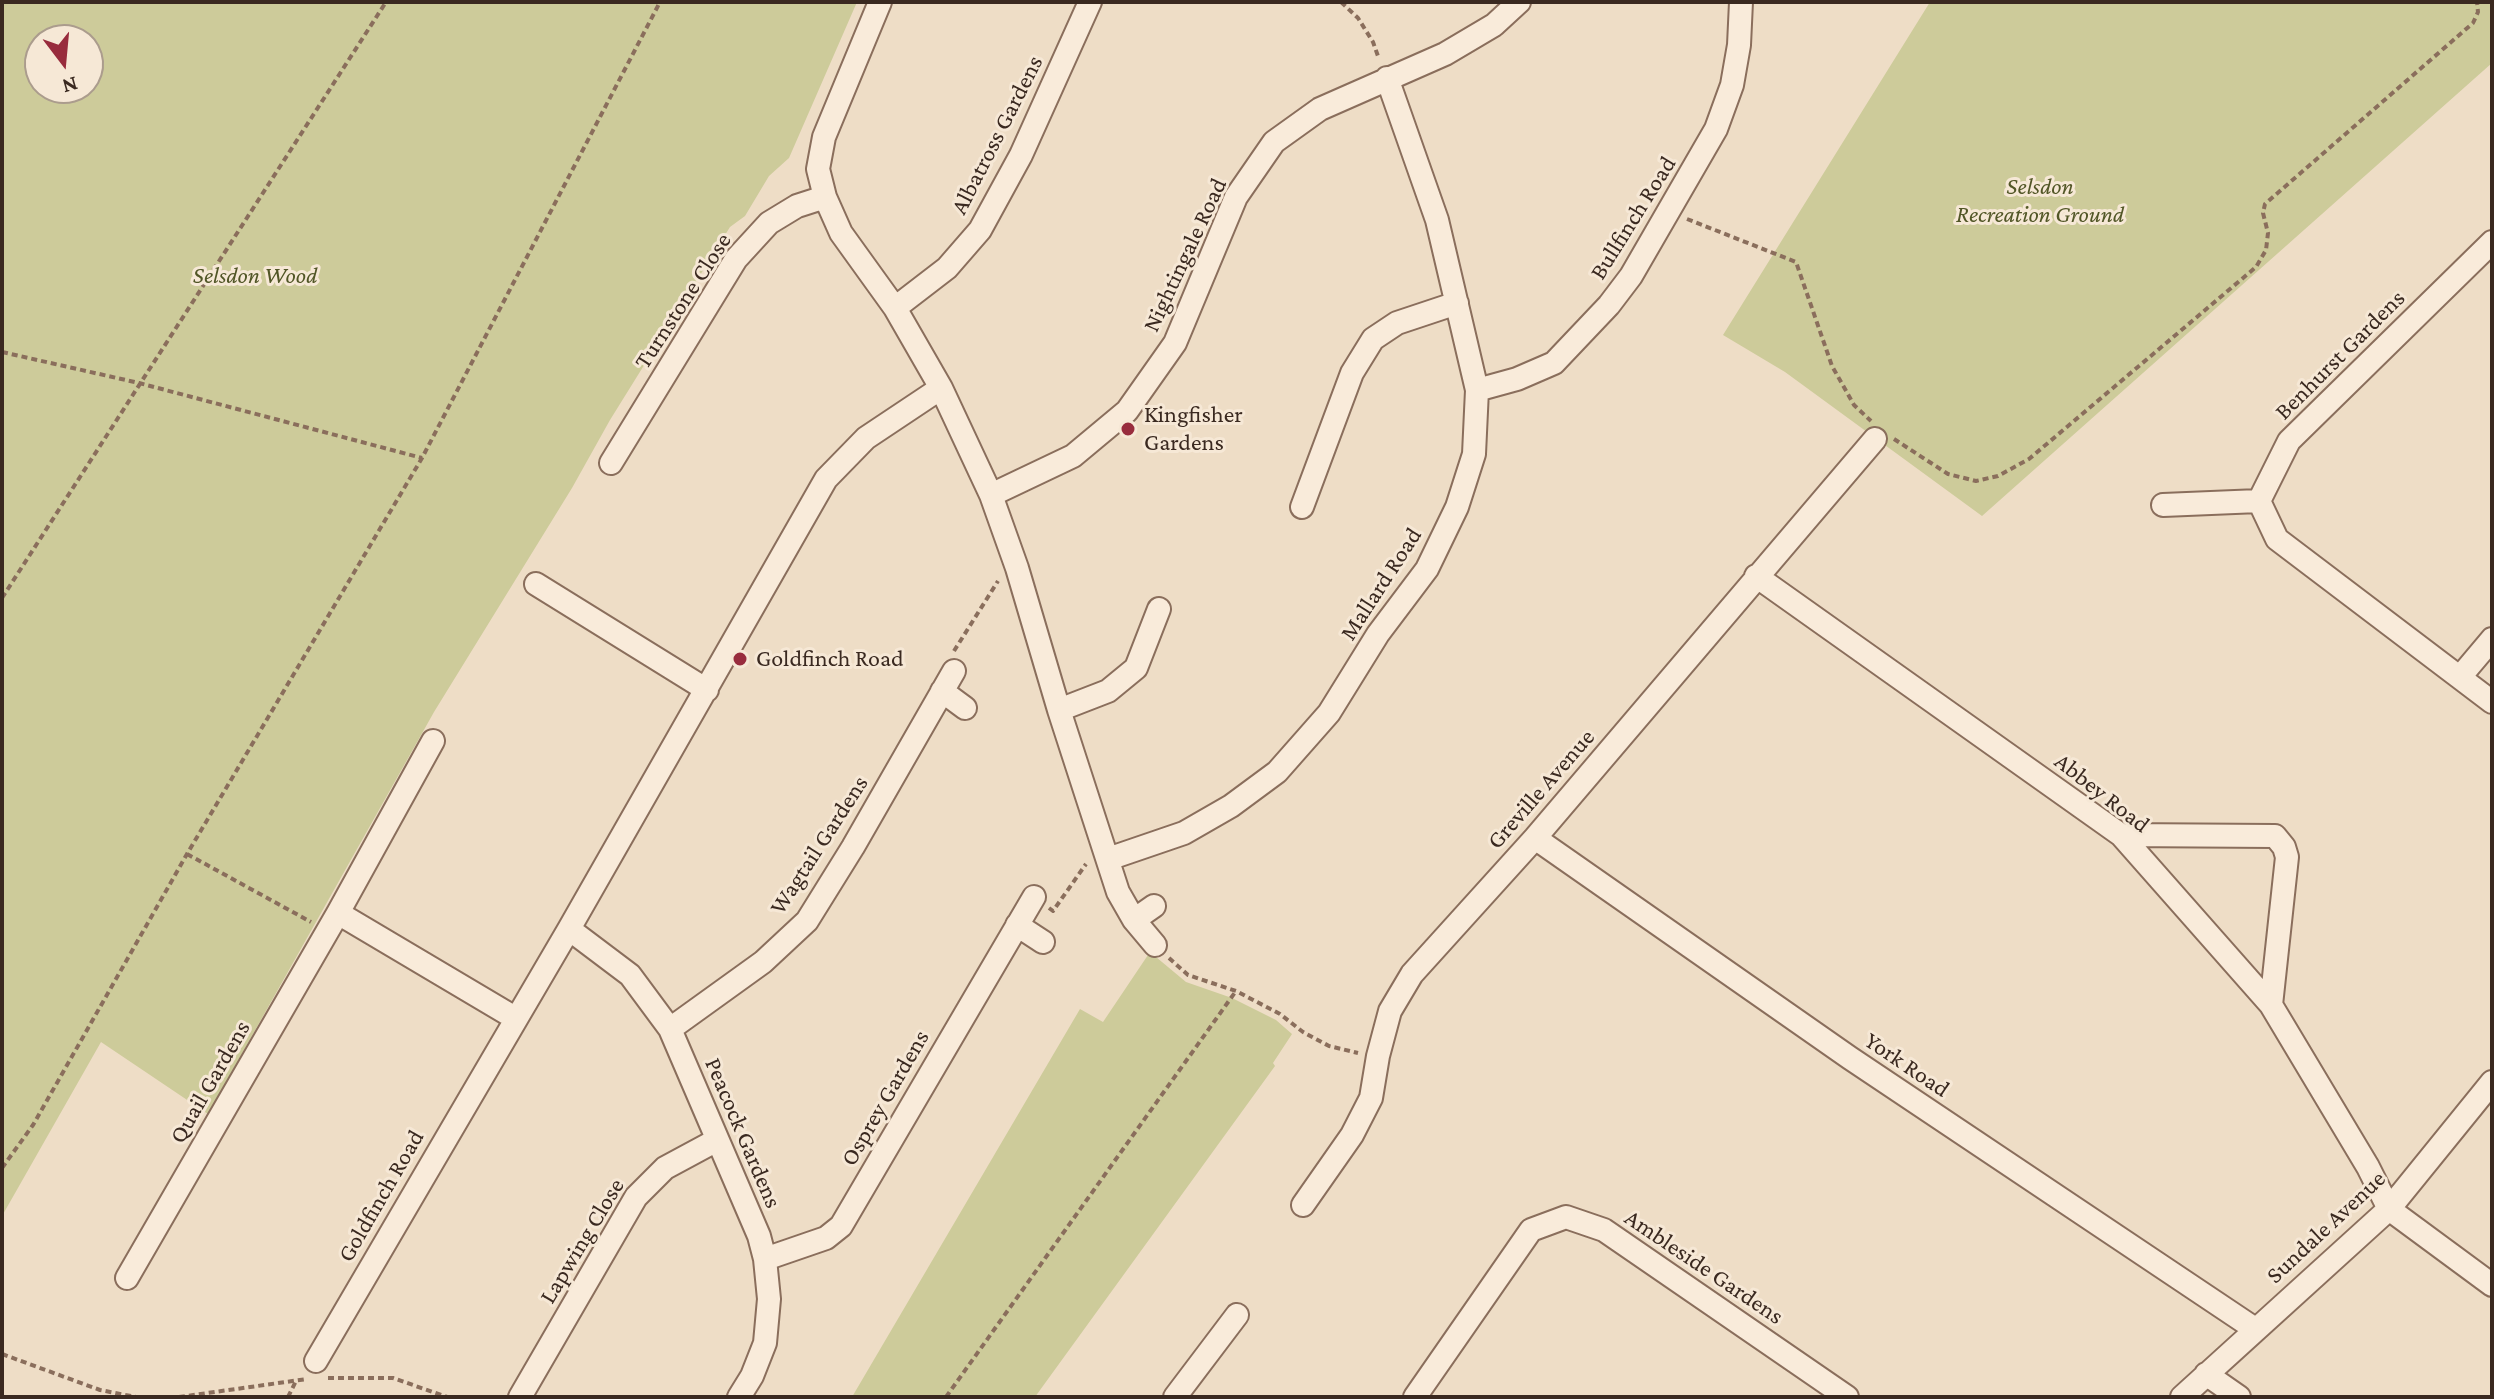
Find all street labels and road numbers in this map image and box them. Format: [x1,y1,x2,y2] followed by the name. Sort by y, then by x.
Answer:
[945,51,1049,219] street label: Albatross Gardens
[1584,151,1682,285] street label: Bullfinch Road
[1137,174,1233,336] street label: Nightingale Road
[628,228,738,374] street label: Turnstone Close
[2269,284,2411,426] street label: Benhurst Gardens
[1334,522,1428,646] street label: Mallard Road
[1481,723,1601,855] street label: Greville Avenue
[2049,747,2155,839] street label: Abbey Road
[763,770,875,920] street label: Wagtail Gardens
[163,1016,257,1148] street label: Quail Gardens
[835,1025,935,1171] street label: Osprey Gardens
[1859,1026,1955,1104] street label: York Road
[698,1053,788,1213] street label: Peacock Gardens
[332,1125,430,1267] street label: Goldfinch Road
[2260,1164,2392,1290] street label: Sundale Avenue
[533,1173,631,1309] street label: Lapwing Close
[1619,1203,1789,1331] street label: Ambleside Gardens

